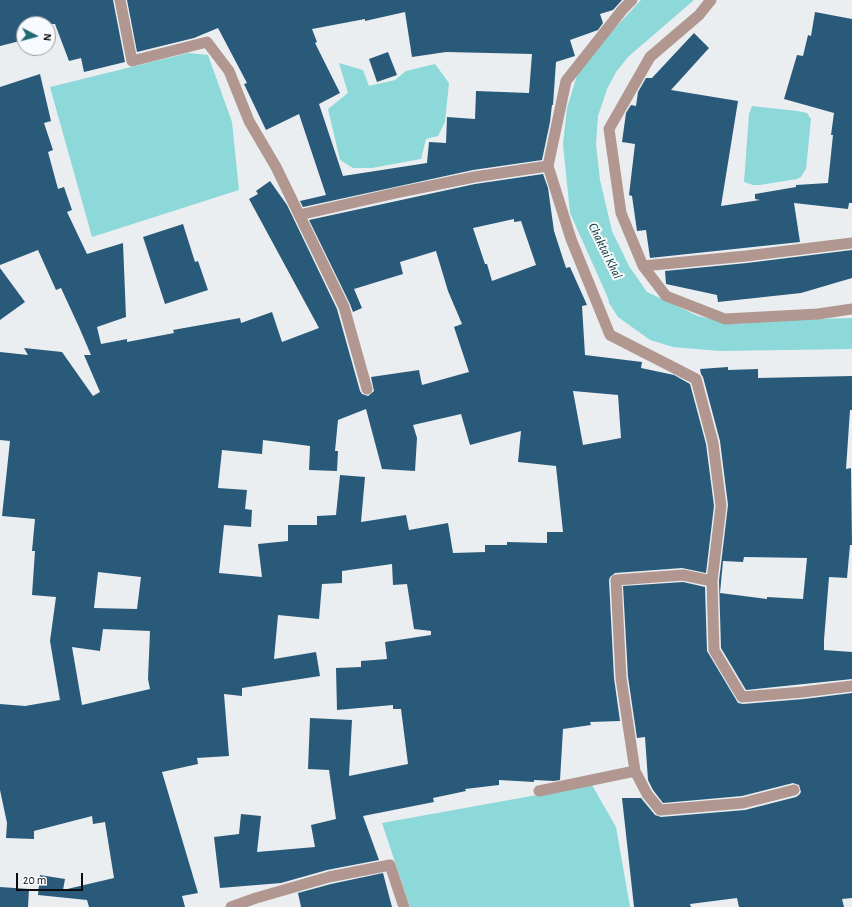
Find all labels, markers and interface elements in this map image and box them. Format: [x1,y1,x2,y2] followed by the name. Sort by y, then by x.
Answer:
[16,16,56,56] north arrow
[42,33,53,42] text: N
[585,220,625,282] water label: Chaktai Khal
[18,865,85,891] scale bar
[23,874,46,886] text: 20 m

